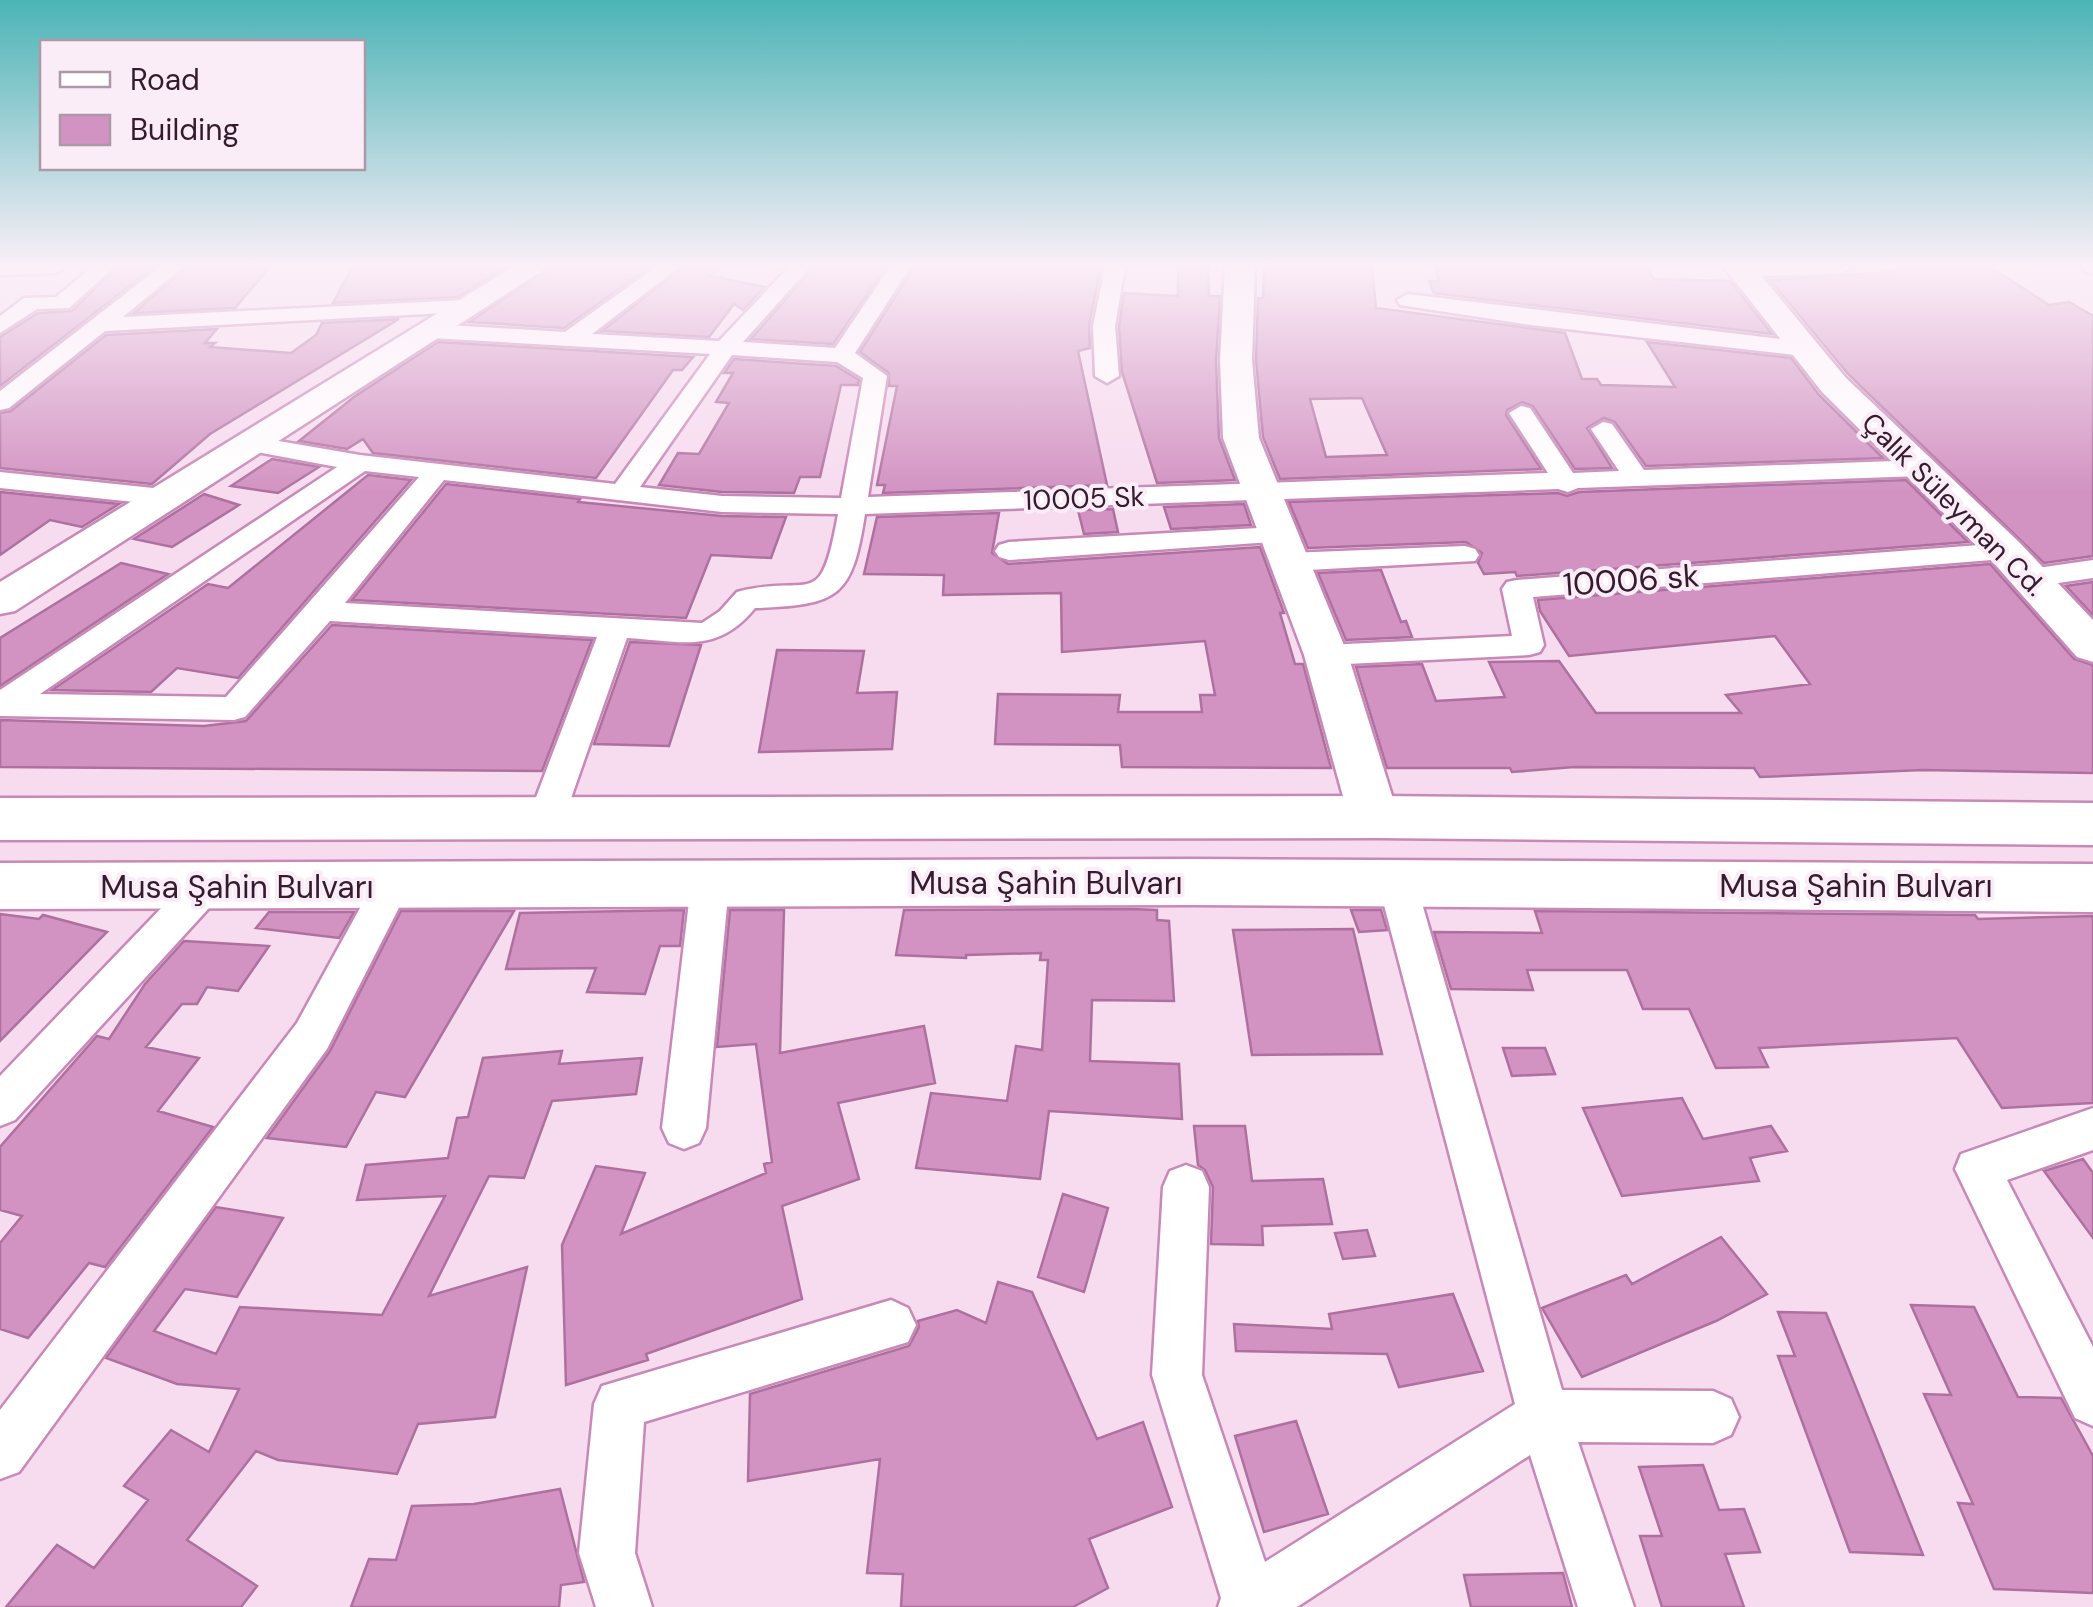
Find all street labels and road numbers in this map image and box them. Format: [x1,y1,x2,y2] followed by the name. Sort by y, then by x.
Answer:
[1854,404,2054,604] street label: Çalık Süleyman Cd.
[1023,478,1145,519] street label: 10005 Sk
[1561,554,1701,606] street label: 10006 sk
[909,862,1183,904] street label: Musa Şahin Bulvarı
[1719,865,1993,907] street label: Musa Şahin Bulvarı
[100,866,374,908] street label: Musa Şahin Bulvarı

